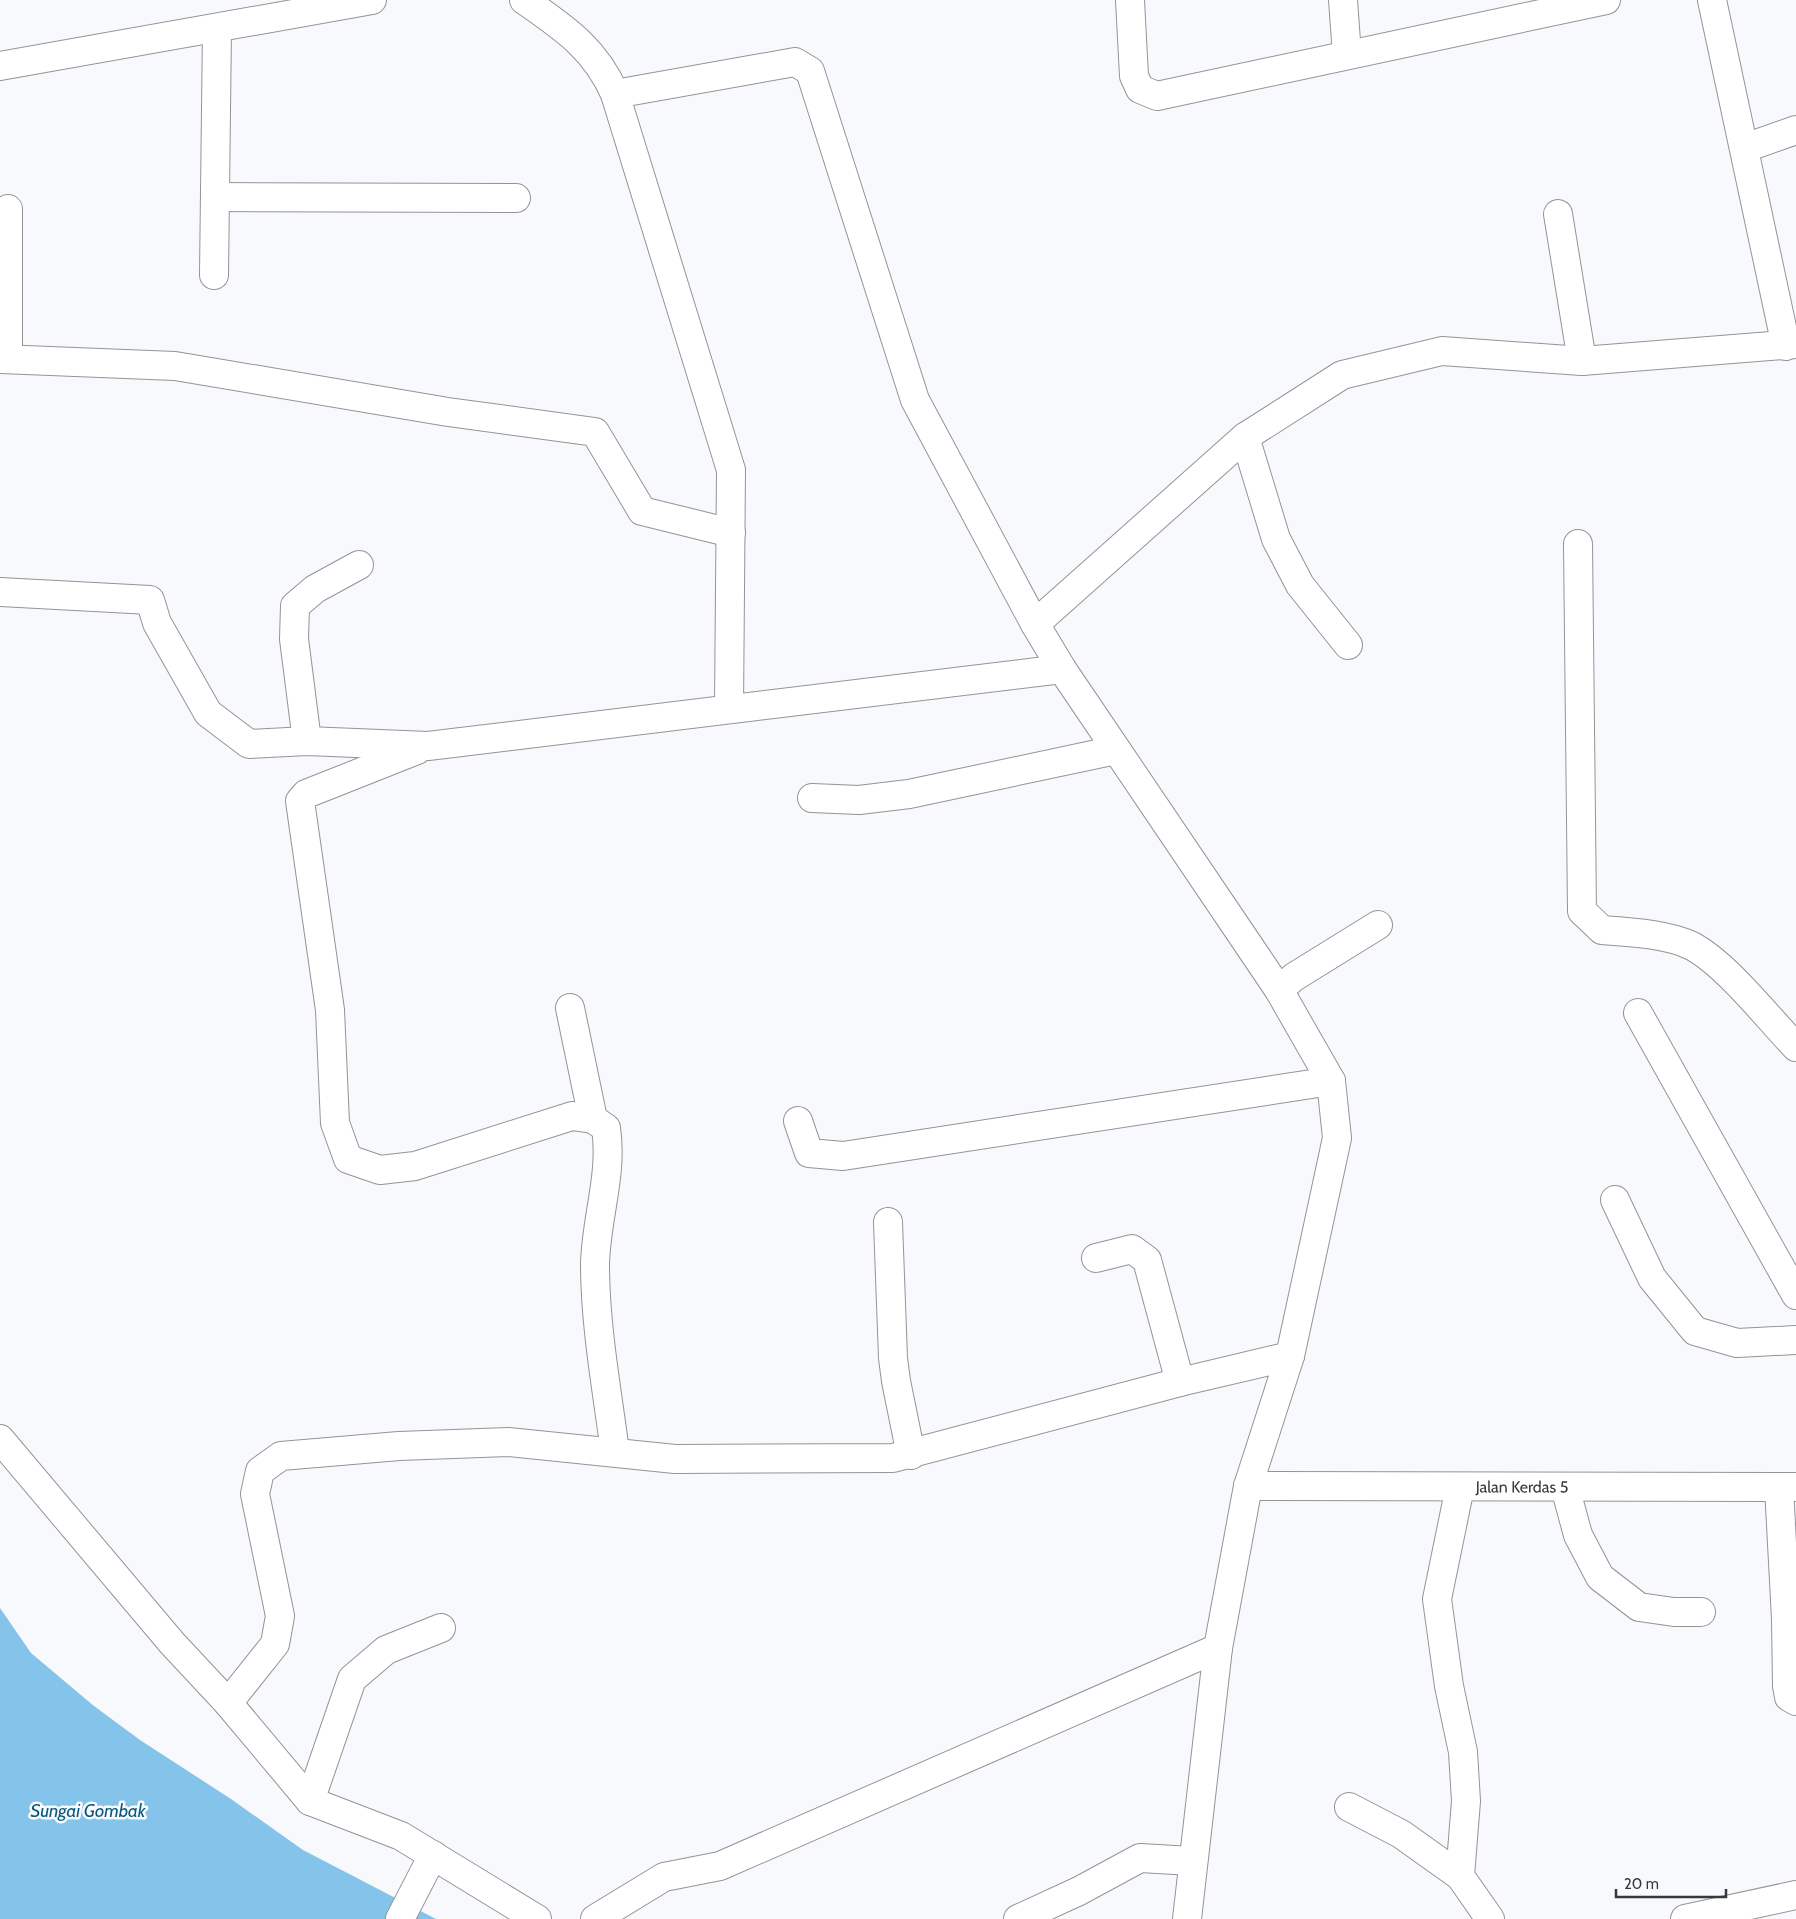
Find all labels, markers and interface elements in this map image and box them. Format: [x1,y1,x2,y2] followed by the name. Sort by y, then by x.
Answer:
[1475,1477,1568,1497] street label: Jalan Kerdas 5
[31,1800,147,1822] water label: Sungai Gombak
[1616,1866,1726,1898] scale bar
[1624,1875,1659,1893] text: 20 m

